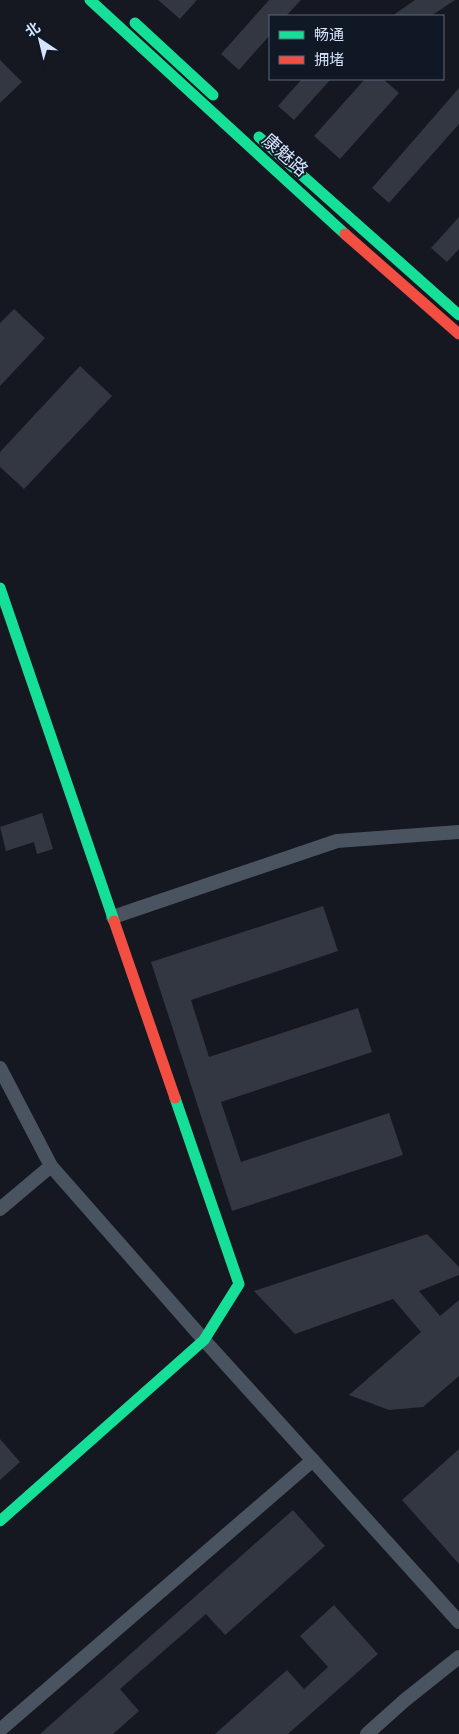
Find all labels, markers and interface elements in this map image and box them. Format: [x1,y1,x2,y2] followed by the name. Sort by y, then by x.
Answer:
[15,15,65,65] north arrow
[269,15,444,80] legend
[21,17,44,42] text: 北
[314,24,344,46] text: 畅通
[314,49,344,71] text: 拥堵
[256,127,314,183] street label: 康魅路

